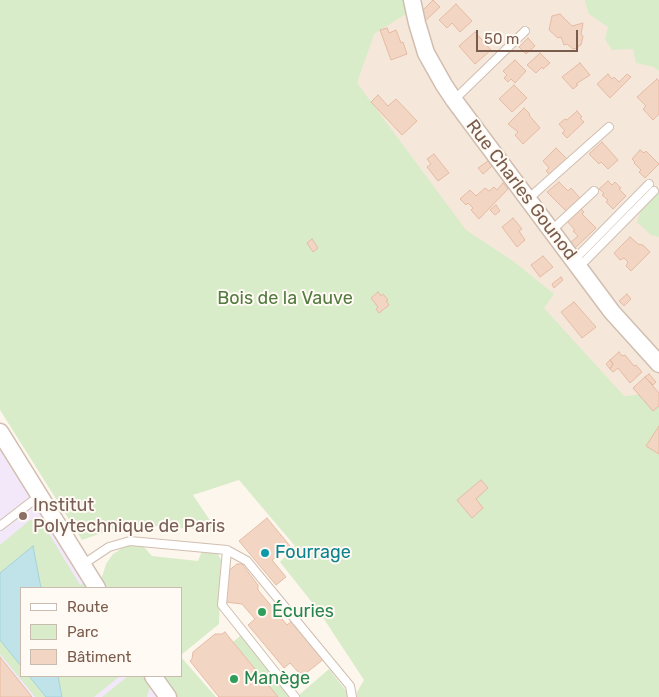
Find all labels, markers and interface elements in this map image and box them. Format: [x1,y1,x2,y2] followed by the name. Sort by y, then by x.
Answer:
[479,20,582,52] scale bar
[484,30,519,48] text: 50 m
[461,116,581,264] street label: Rue Charles Gounod
[217,288,353,310] park label: Bois de la Vauve
[33,495,225,538] place label: Institut Polytechnique de Paris
[17,510,29,522] marker: Institut Polytechnique de Paris
[275,542,351,564] place label: Fourrage
[259,547,271,559] marker: Fourrage
[20,587,182,677] legend
[67,598,109,616] text: Route
[272,601,334,623] place label: Écuries
[256,606,268,618] marker: Écuries
[67,623,99,641] text: Parc
[67,648,131,666] text: Bâtiment
[244,668,310,690] place label: Manège
[228,673,240,685] marker: Manège

